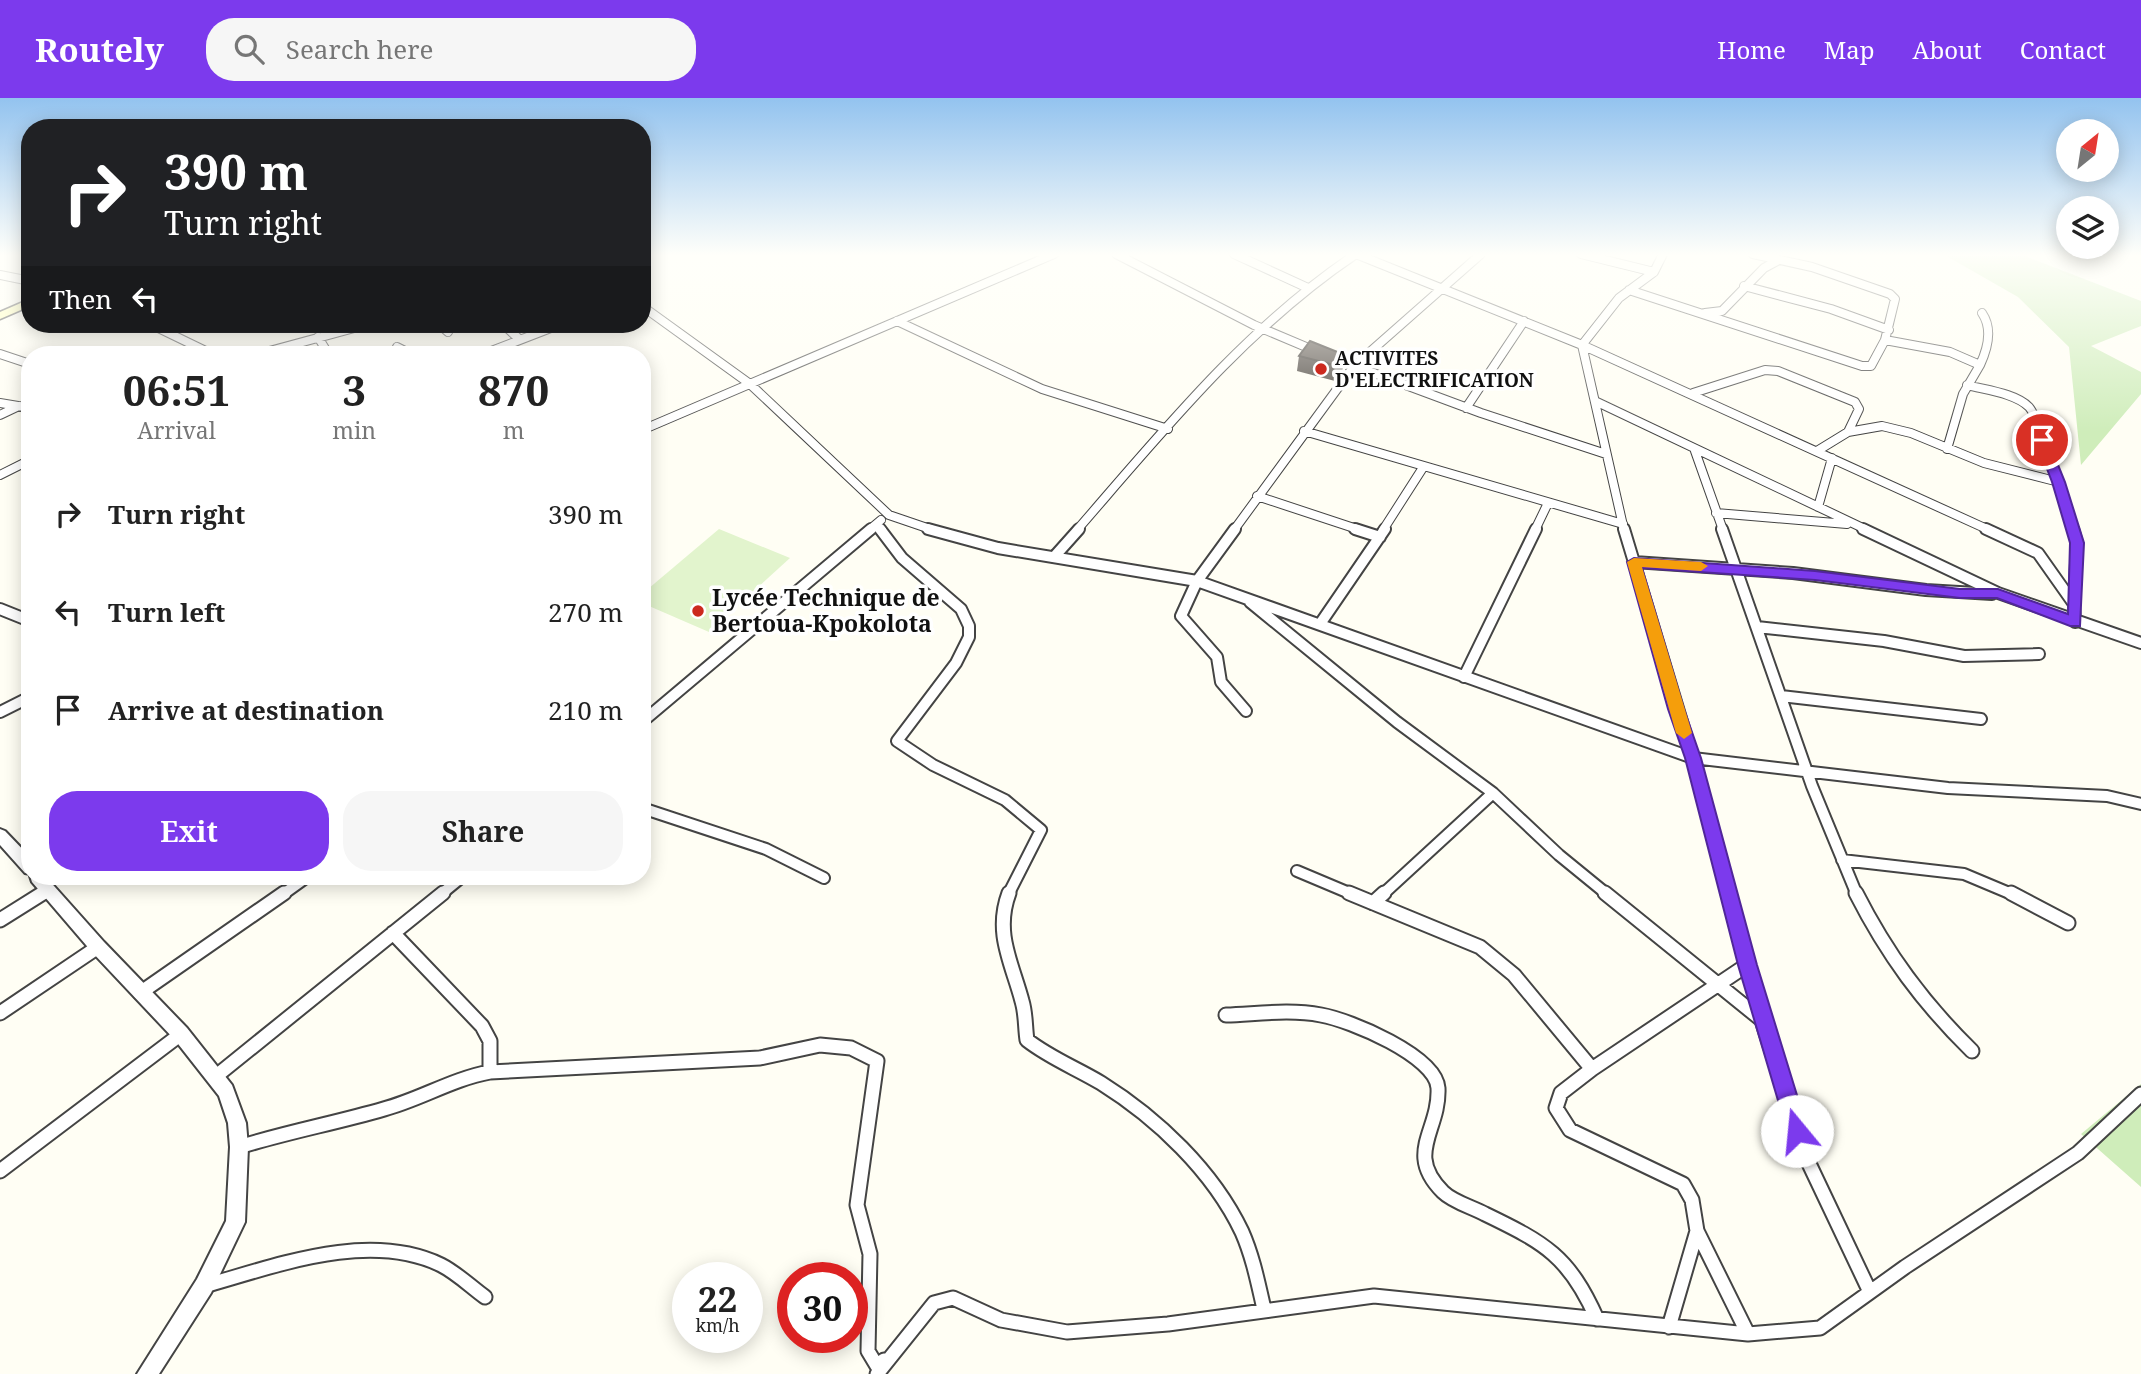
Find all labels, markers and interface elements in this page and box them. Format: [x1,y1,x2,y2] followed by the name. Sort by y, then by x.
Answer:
[206,18,696,81] search box
[35,27,164,72] text: Routely
[230,30,268,68] icon: search
[286,31,433,67] text: Search here
[1717,33,1786,66] text: Home
[1824,33,1875,66] text: Map
[1913,33,1982,66] text: About
[2020,33,2106,66] text: Contact
[2056,119,2119,182] north arrow
[2056,119,2119,259] map controls
[164,138,308,204] text: 390 m
[49,147,140,238] icon: right
[2056,196,2119,259] button: layers
[164,201,322,244] text: Turn right
[126,280,164,318] icon: left
[49,281,112,317] text: Then
[1335,345,1534,393] place label: ACTIVITES D'ELECTRIFICATION
[123,361,230,418] text: 06:51
[342,361,366,418] text: 3
[478,361,549,418] text: 870
[1313,361,1329,377] marker: ACTIVITES D'ELECTRIFICATION
[2012,410,2072,470] pin
[137,414,216,446] text: Arrival
[332,414,376,446] text: min
[503,414,524,446] text: m
[2023,421,2061,459] icon: arrive
[49,495,87,533] icon: right
[108,496,245,532] text: Turn right
[548,496,623,532] text: 390 m
[712,581,940,639] place label: Lycée Technique de Bertoua-Kpokolota
[49,593,87,631] icon: left
[108,594,225,630] text: Turn left
[548,594,623,630] text: 270 m
[690,603,706,619] marker: Lycée Technique de Bertoua-Kpokolota
[49,691,87,729] icon: arrive
[108,692,384,728] text: Arrive at destination
[548,692,623,728] text: 210 m
[49,791,329,871] button: Exit
[343,791,623,871] button: Share
[1760,1094,1834,1168] position arrow
[777,1262,868,1353] speed limit sign: 30
[698,1275,737,1322] text: 22
[695,1313,740,1337] text: km/h

